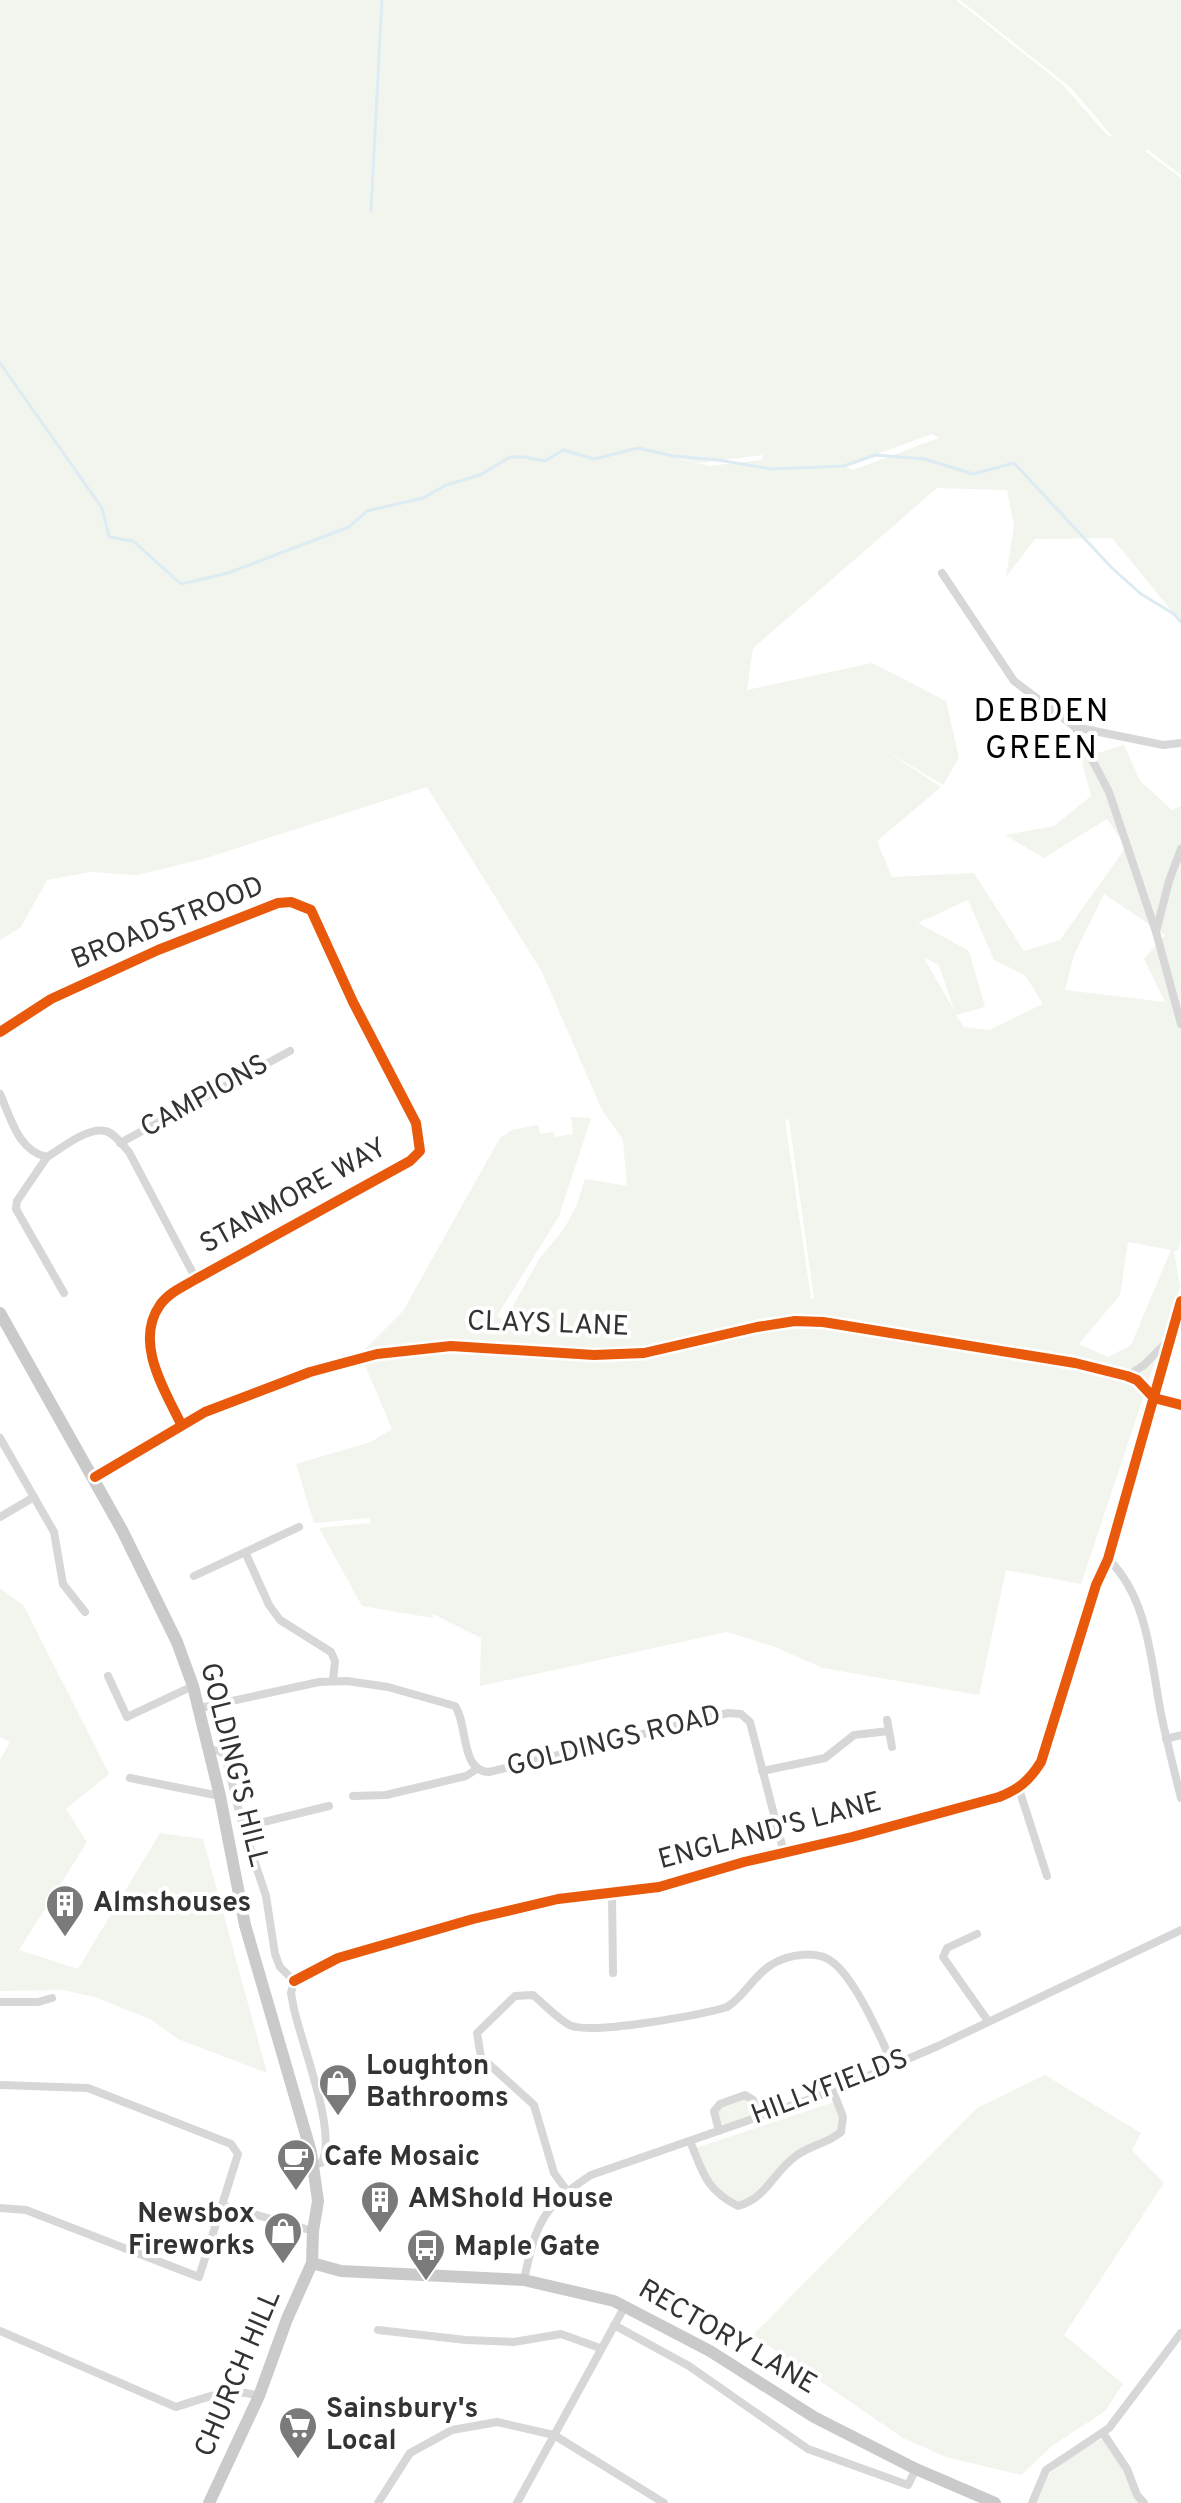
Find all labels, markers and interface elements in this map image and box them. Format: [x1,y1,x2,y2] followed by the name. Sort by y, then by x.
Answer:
[974,693,1110,770] district label: DEBDEN GREEN
[66,869,270,979] street label: BROADSTROOD
[135,1047,275,1147] street label: CAMPIONS
[194,1131,394,1263] street label: STANMORE WAY
[466,1304,630,1346] street label: CLAYS LANE
[190,1659,276,1871] street label: GOLDING'S HILL
[503,1698,725,1786] street label: GOLDINGS ROAD
[654,1785,886,1879] street label: ENGLAND'S LANE
[44,1883,86,1938] building icon: Almshouses
[93,1886,251,1922] place label: Almshouses
[746,2042,914,2134] street label: HILLYFIELDS
[366,2049,509,2117] place label: Loughton Bathrooms
[317,2062,359,2117] shop icon: Loughton Bathrooms
[275,2137,317,2192] cafe icon: Cafe Mosaic
[324,2140,480,2176] place label: Cafe Mosaic
[359,2179,401,2234] building icon: AMShold House
[408,2182,613,2218] place label: AMShold House
[128,2197,255,2265] place label: Newsbox Fireworks
[262,2210,304,2265] shop icon: Newsbox Fireworks
[405,2227,447,2282] bus stop icon: Maple Gate
[454,2230,600,2266] place label: Maple Gate
[631,2272,823,2404] street label: RECTORY LANE
[188,2285,290,2463] street label: CHURCH HILL
[326,2392,478,2460] place label: Sainsbury's Local
[277,2405,319,2460] supermarket icon: Sainsbury's Local

